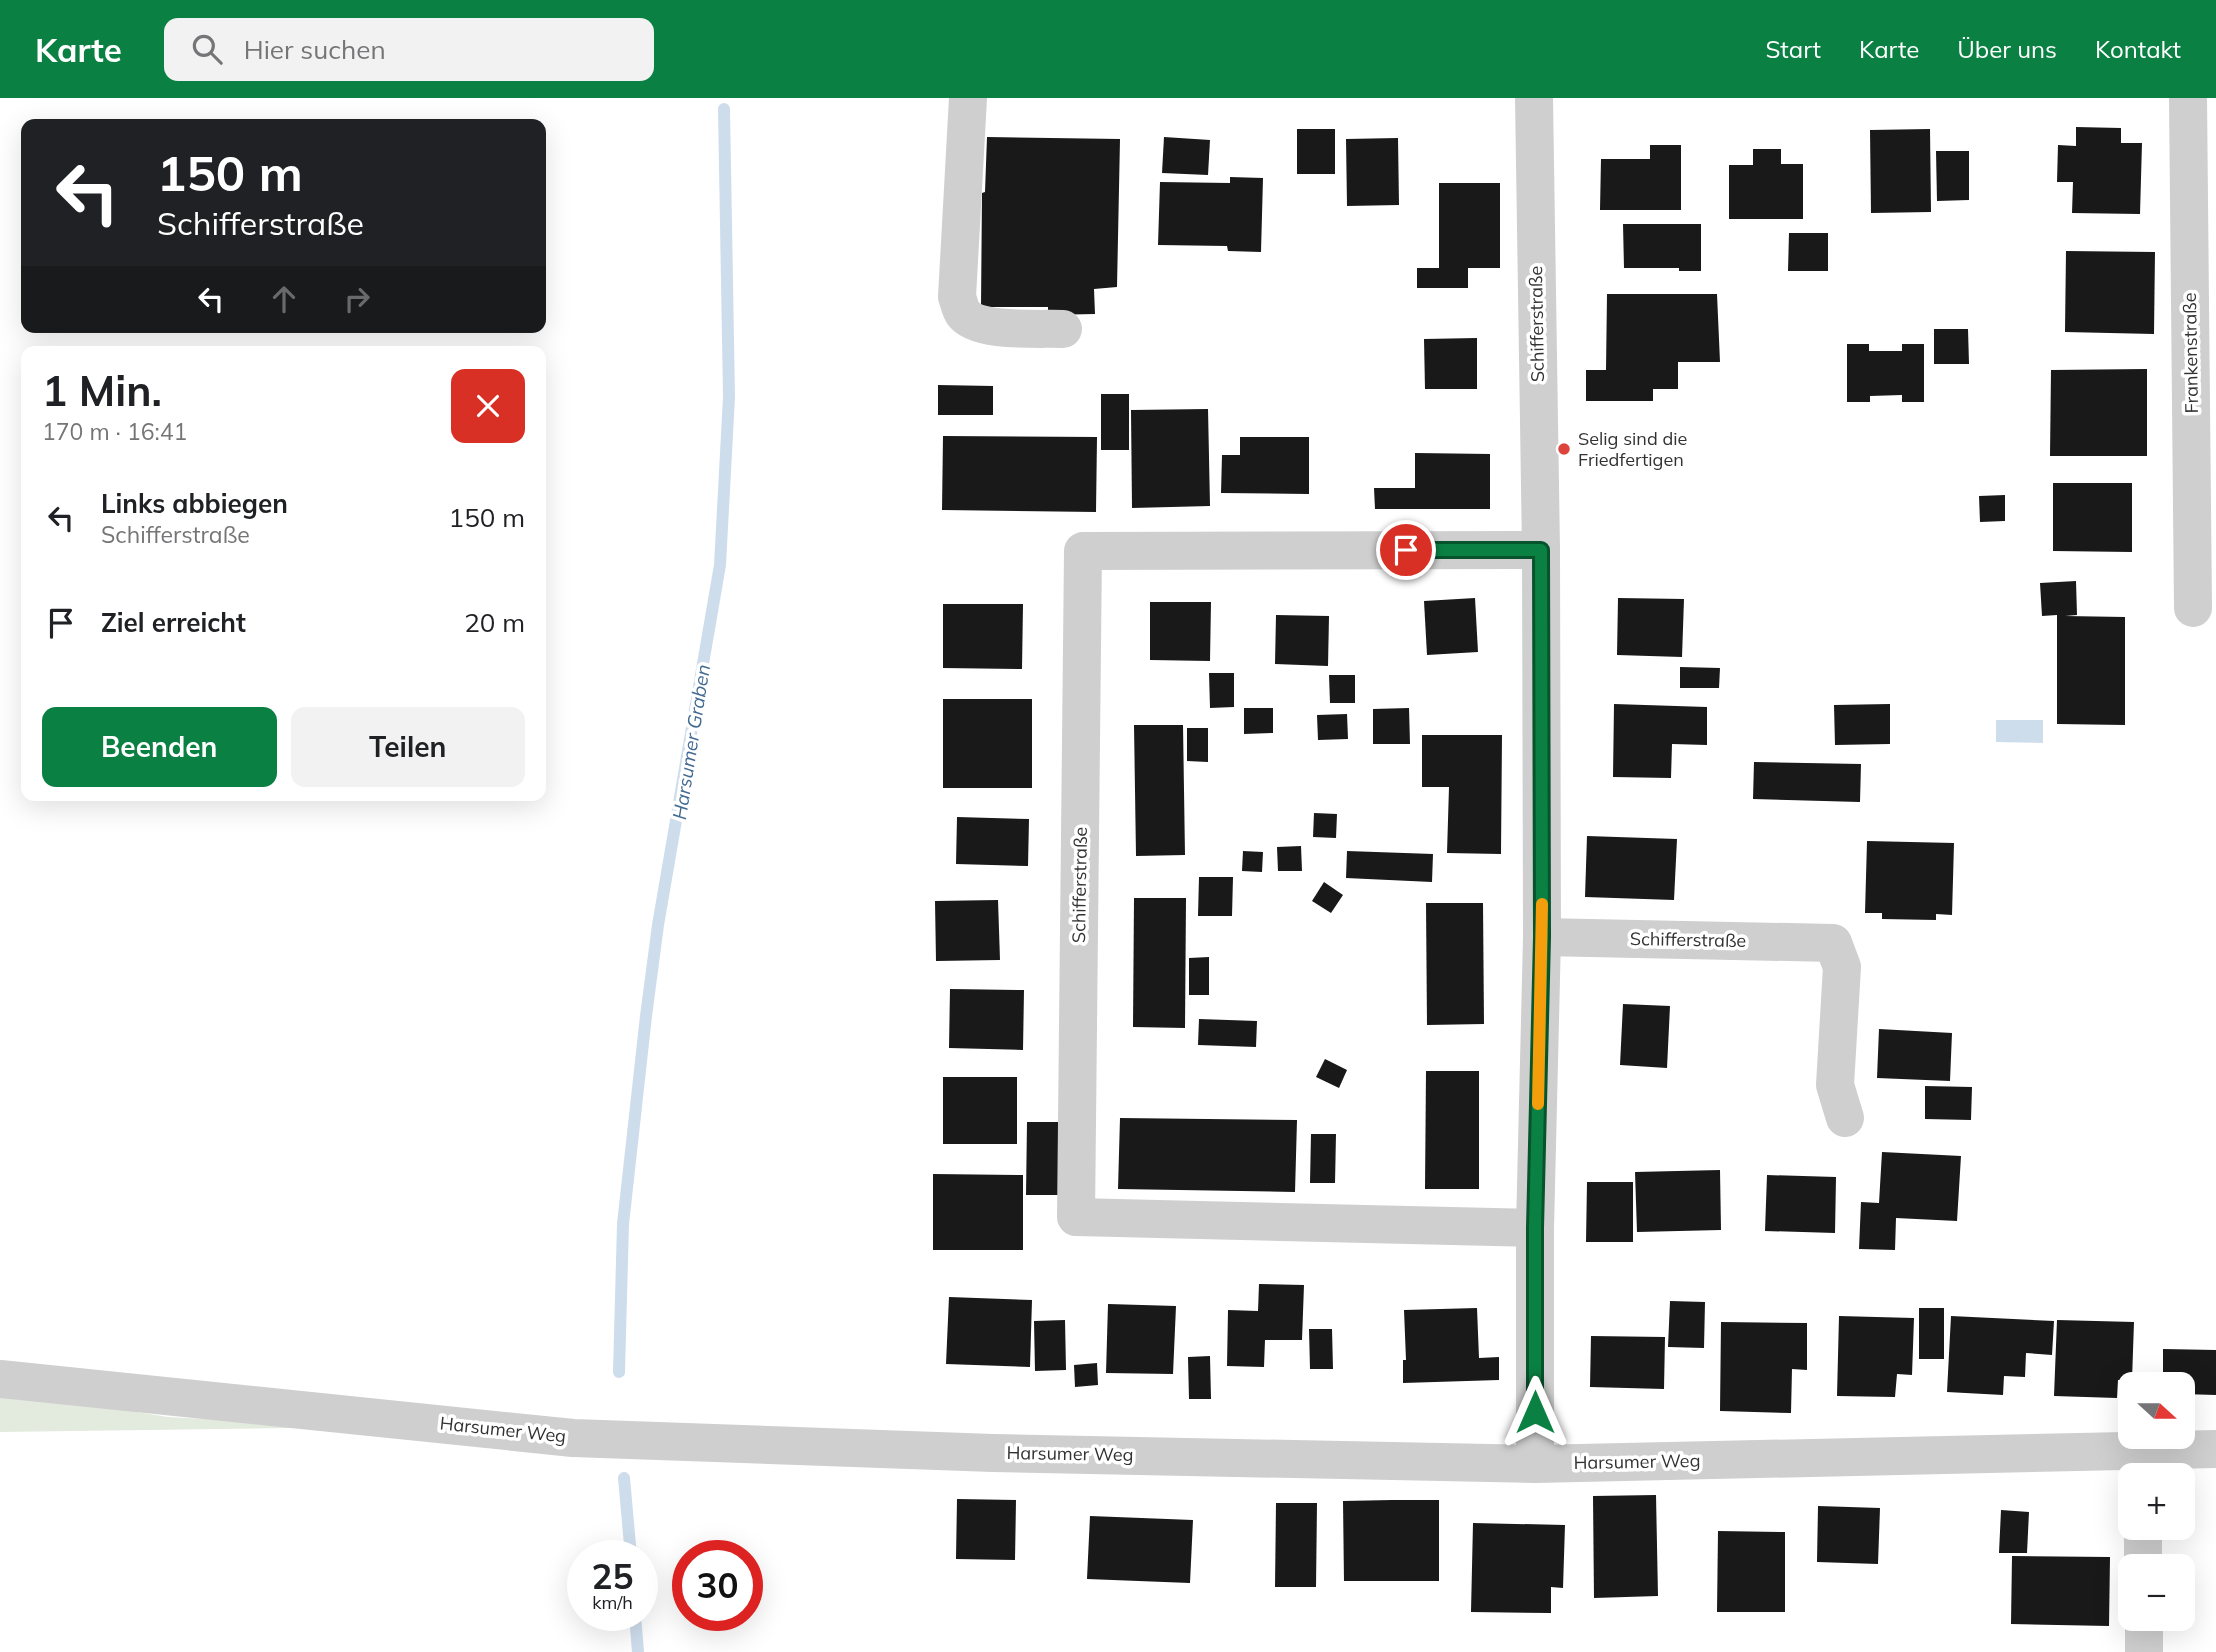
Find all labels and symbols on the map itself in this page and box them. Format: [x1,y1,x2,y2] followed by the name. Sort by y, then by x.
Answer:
[1524,266,1549,382] street label: Schifferstraße
[2178,292,2203,414] street label: Frankenstraße
[1578,427,1687,471] place label: Selig sind die Friedfertigen
[1556,441,1572,457] marker: Selig sind die Friedfertigen
[1376,520,1436,580] pin
[667,663,715,821] water label: Harsumer Graben
[1067,827,1092,943] street label: Schifferstraße
[1630,927,1746,952] street label: Schifferstraße
[2118,1372,2194,1449] north arrow
[1498,1375,1572,1449] position arrow
[439,1411,567,1448] street label: Harsumer Weg
[1006,1441,1134,1466] street label: Harsumer Weg
[1573,1449,1701,1474] street label: Harsumer Weg
[672,1540,763,1631] speed limit sign: 30

